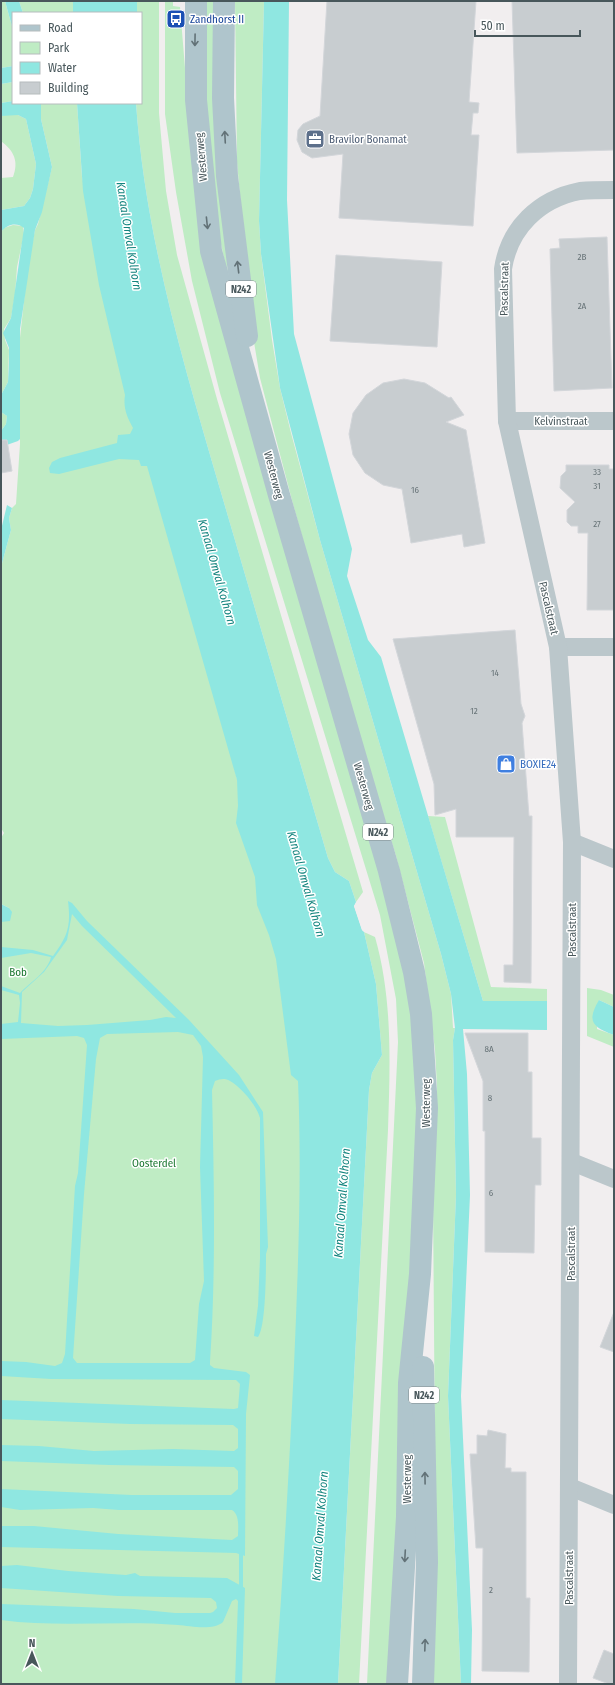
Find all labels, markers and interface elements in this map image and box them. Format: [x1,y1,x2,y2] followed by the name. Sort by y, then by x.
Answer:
[165,8,187,30] bus stop icon: Zandhorst II
[12,12,142,104] legend
[475,12,580,38] scale bar
[190,13,244,26] place label: Zandhorst II
[481,19,505,33] text: 50 m
[48,21,73,35] text: Road
[191,33,199,46] one-way arrow
[48,41,70,55] text: Park
[48,61,77,75] text: Water
[48,81,89,95] text: Building
[304,128,326,150] office icon: Bravilor Bonamat
[193,131,210,182] street label: Westerweg
[222,131,229,144] one-way arrow
[329,133,407,146] place label: Bravilor Bonamat
[114,181,144,291] water label: Kanaal Omval Kolhorn
[203,216,211,229] one-way arrow
[578,252,587,262] house number: 2B
[234,261,242,274] one-way arrow
[498,261,511,316] street label: Pascalstraat
[226,281,256,297] road number: N242
[578,301,587,311] house number: 2A
[534,415,588,428] street label: Kelvinstraat
[261,450,286,501] street label: Westerweg
[593,467,601,477] house number: 33
[593,481,601,491] house number: 31
[411,485,420,495] house number: 16
[195,517,239,627] water label: Kanaal Omval Kolhorn
[593,519,601,529] house number: 27
[536,580,561,636] street label: Pascalstraat
[491,668,500,678] house number: 14
[470,706,478,716] house number: 12
[495,753,517,775] shop icon: BOXIE24
[520,758,557,771] place label: BOXIE24
[351,761,377,812] street label: Westerweg
[363,824,393,840] road number: N242
[284,829,328,939] water label: Kanaal Omval Kolhorn
[566,903,579,957] street label: Pascalstraat
[9,966,27,979] park label: Bob
[484,1044,494,1054] house number: 8A
[420,1078,433,1127] street label: Westerweg
[488,1093,493,1103] house number: 8
[331,1148,353,1258] water label: Kanaal Omval Kolhorn
[132,1157,176,1170] park label: Oosterdel
[489,1188,494,1198] house number: 6
[565,1227,578,1281] street label: Pascalstraat
[409,1387,439,1403] road number: N242
[401,1454,414,1503] street label: Westerweg
[309,1471,331,1581] water label: Kanaal Omval Kolhorn
[421,1472,429,1485] one-way arrow
[401,1549,408,1562] one-way arrow
[563,1551,576,1605] street label: Pascalstraat
[489,1585,493,1595] house number: 2
[12,1633,52,1673] north arrow
[29,1637,35,1650] text: N
[421,1639,428,1652] one-way arrow

